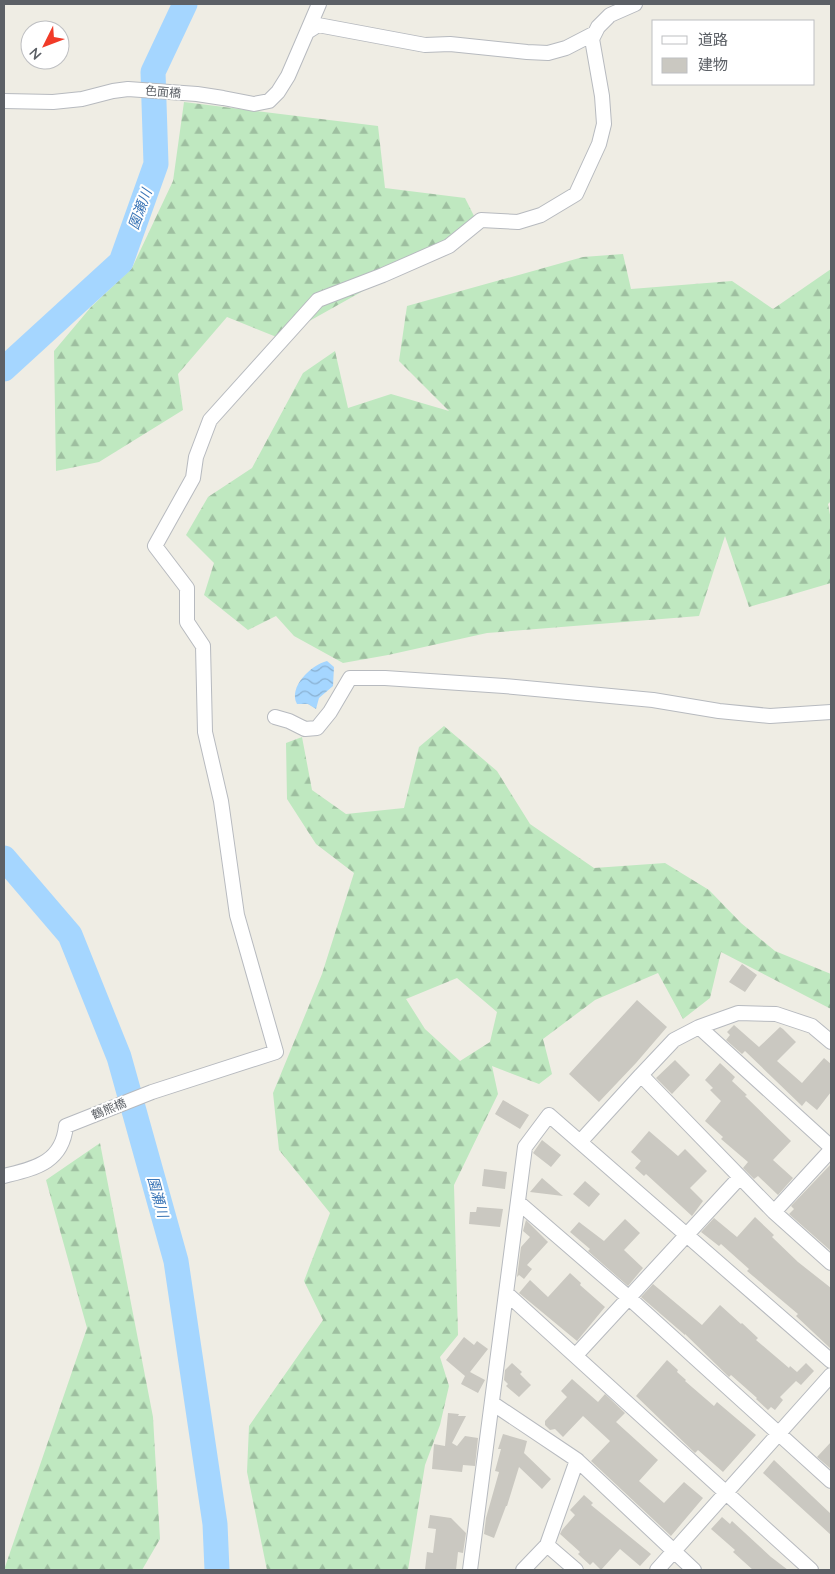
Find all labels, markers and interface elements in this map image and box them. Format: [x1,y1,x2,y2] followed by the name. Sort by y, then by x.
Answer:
[20,20,70,70] north arrow
[652,20,815,85] legend
[698,30,728,49] text: 道路
[25,44,45,64] text: N
[698,55,728,74] text: 建物
[144,82,182,101] street label: 色面橋
[124,184,156,232] water label: 園瀬川
[89,1095,128,1122] street label: 鶴熊橋
[144,1174,173,1222] water label: 園瀬川

